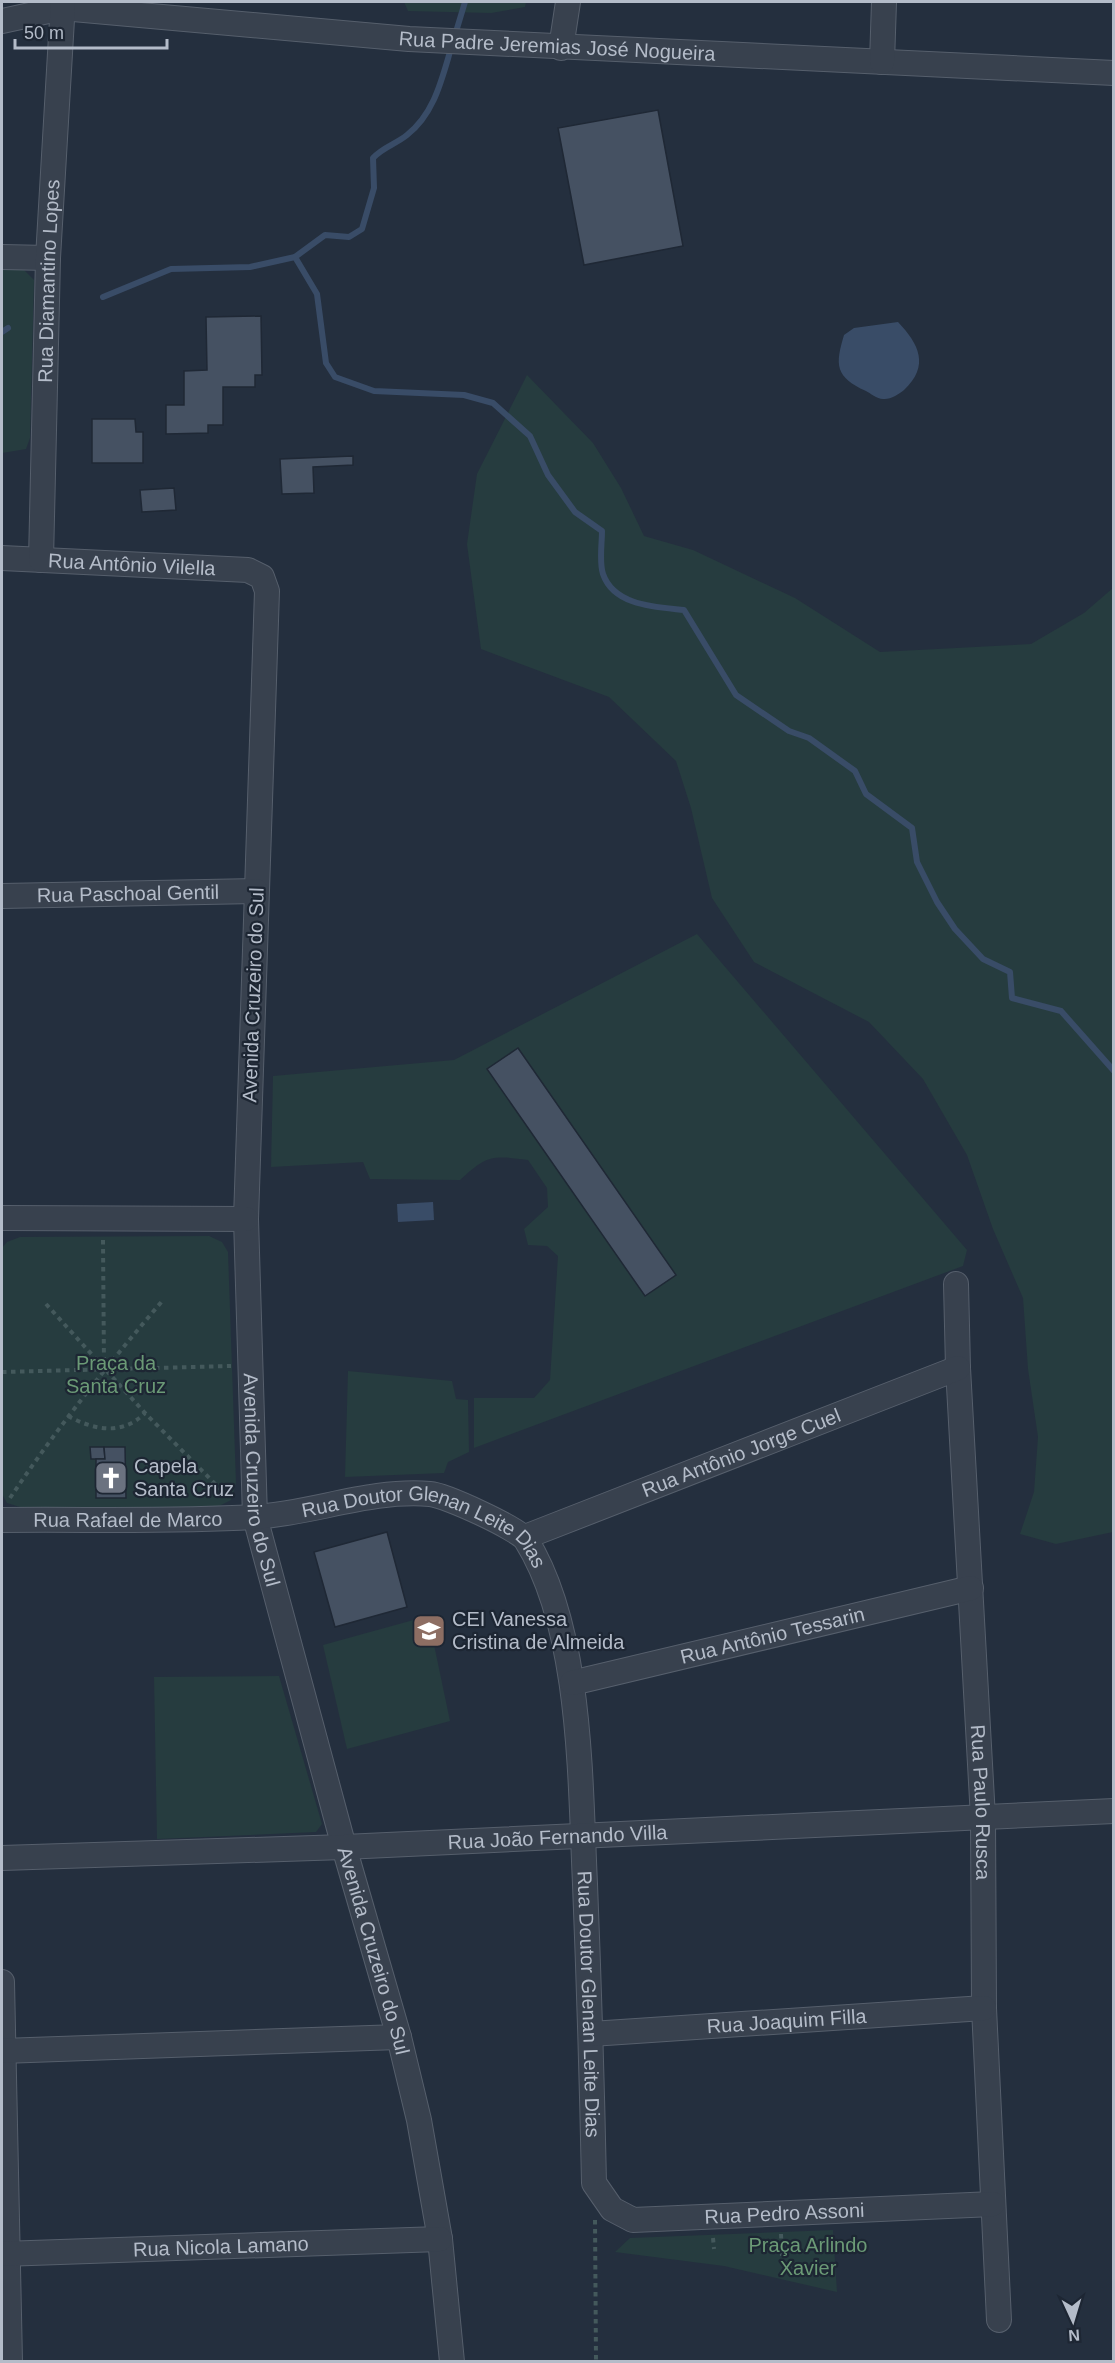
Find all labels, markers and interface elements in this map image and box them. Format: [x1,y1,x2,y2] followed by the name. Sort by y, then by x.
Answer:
[15,12,166,50] scale bar
[24,23,64,43] text: 50 m
[398,27,717,65] street label: Rua Padre Jeremias José Nogueira
[34,179,64,383] street label: Rua Diamantino Lopes
[48,549,217,579] street label: Rua Antônio Vilella
[37,881,219,906] street label: Rua Paschoal Gentil
[238,887,268,1103] street label: Avenida Cruzeiro do Sul
[66,1352,166,1397] park label: Praça da Santa Cruz
[240,1373,284,1589] street label: Avenida Cruzeiro do Sul
[639,1404,844,1501] street label: Rua Antônio Jorge Cuel
[134,1455,234,1500] place label: Capela Santa Cruz
[93,1460,129,1496] church icon: Capela Santa Cruz
[300,1482,550,1571] street label: Rua Doutor Glenan Leite Dias
[33,1508,223,1531] street label: Rua Rafael de Marco
[678,1603,867,1668] street label: Rua Antônio Tessarin
[452,1608,625,1653] place label: CEI Vanessa Cristina de Almeida
[411,1613,447,1649] school or university icon: CEI Vanessa Cristina de Almeida
[967,1724,994,1881] street label: Rua Paulo Rusca
[447,1821,669,1853] street label: Rua João Fernando Villa
[333,1844,414,2057] street label: Avenida Cruzeiro do Sul
[573,1870,604,2138] street label: Rua Doutor Glenan Leite Dias
[706,2005,868,2037] street label: Rua Joaquim Filla
[704,2199,865,2228] street label: Rua Pedro Assoni
[133,2233,309,2261] street label: Rua Nicola Lamano
[749,2234,867,2279] park label: Praça Arlindo Xavier
[1043,2291,1103,2351] north arrow
[1068,2327,1080,2344] text: N

